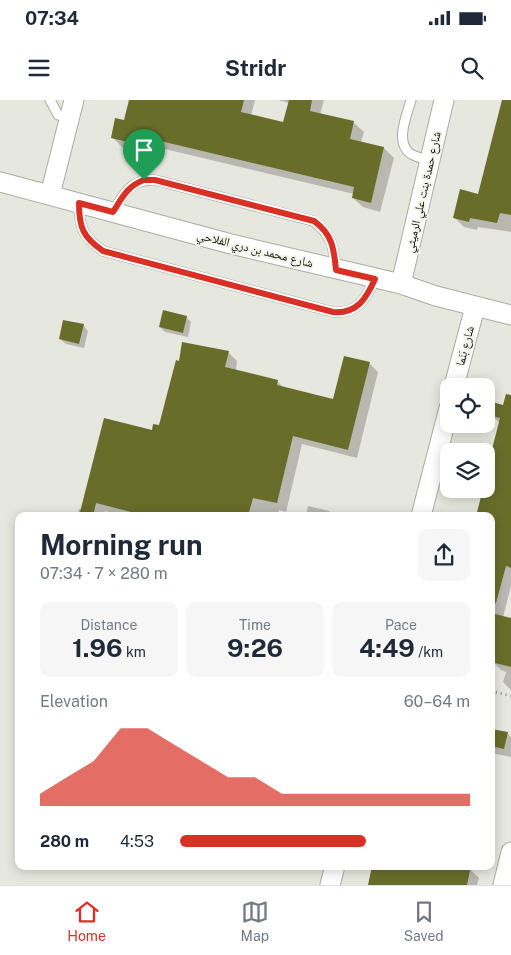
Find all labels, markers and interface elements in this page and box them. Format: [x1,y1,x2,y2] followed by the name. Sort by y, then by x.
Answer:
[25,7,79,29] text: 07:34
[25,54,53,82] icon: menu
[458,54,486,82] icon: search
[225,55,286,81] text: Stridr
[123,129,165,180] pin
[402,130,447,255] street label: شارع حمدة بنت علي الرميثي
[130,136,158,164] icon: arrive
[195,228,315,273] street label: شارع محمد بن دري الفلاحي
[453,325,478,368] street label: شارع بَنَما
[440,378,495,498] map controls
[440,378,495,433] button: locate
[440,443,495,498] button: layers
[40,528,203,561] text: Morning run
[418,529,470,581] button: share
[40,564,168,583] text: 07:34 · 7 × 280 m
[81,617,137,633] text: Distance
[239,617,271,633] text: Time
[385,617,417,633] text: Pace
[72,633,122,663] text: 1.96
[227,633,283,663] text: 9:26
[359,633,415,663] text: 4:49
[122,644,146,660] text: km
[415,644,443,660] text: /km
[40,692,108,711] text: Elevation
[404,692,470,711] text: 60–64 m
[40,832,89,851] text: 280 m
[120,832,154,851] text: 4:53
[67,898,106,944] tab: Home
[241,898,269,944] tab: Map
[404,898,444,944] tab: Saved

